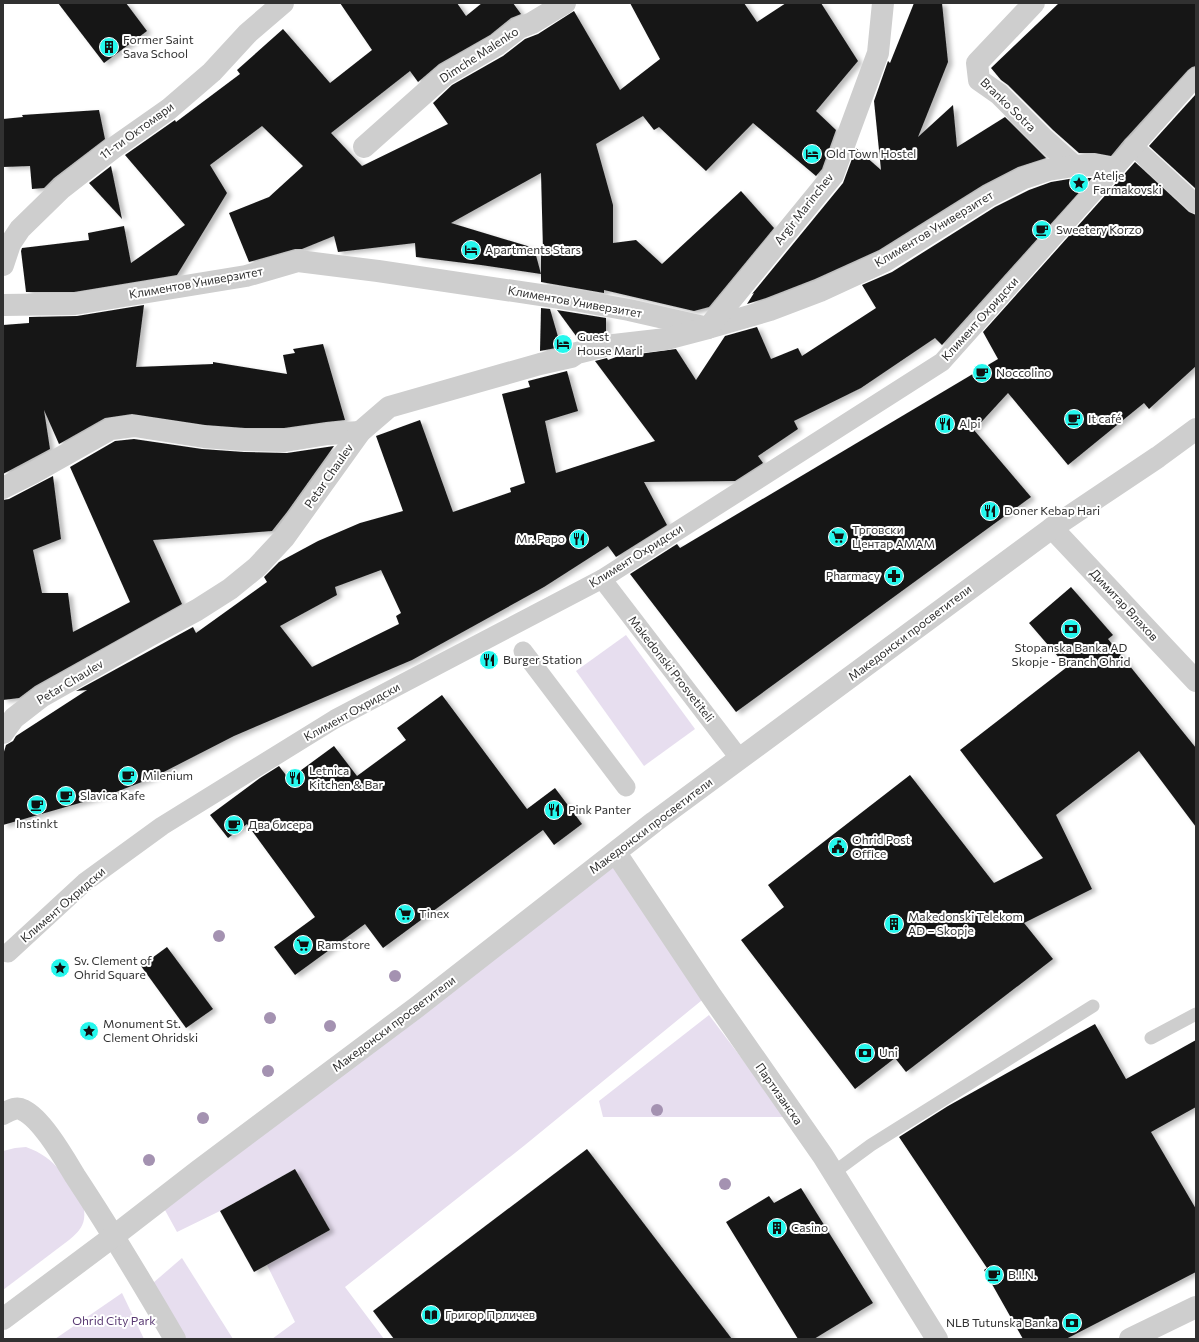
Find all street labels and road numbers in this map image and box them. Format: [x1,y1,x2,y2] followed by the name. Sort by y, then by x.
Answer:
[436,23,520,85] street label: Dimche Malenko
[978,74,1039,134] street label: Branko Sotra
[97,99,176,162] street label: 11-ти Октомври
[771,170,836,247] street label: Argir Marinchev
[872,187,996,269] street label: Климентов Универзитет
[128,263,264,301] street label: Климентов Универзитет
[938,274,1020,363] street label: Климент Охридски
[507,282,644,320] street label: Климентов Универзитет
[301,441,356,510] street label: Petar Chaulev
[586,521,685,590] street label: Климент Охридски
[1088,565,1162,643] street label: Димитар Влахов
[845,581,974,683] street label: Македонски просветители
[626,613,717,724] street label: Makedonski Prosvetiteli
[34,656,105,707] street label: Petar Chaulev
[301,679,402,743] street label: Климент Охридски
[586,774,715,876] street label: Македонски просветители
[17,864,108,945] street label: Климент Охридски
[329,972,458,1074] street label: Македонски просветители
[753,1060,806,1127] street label: Партизанска

